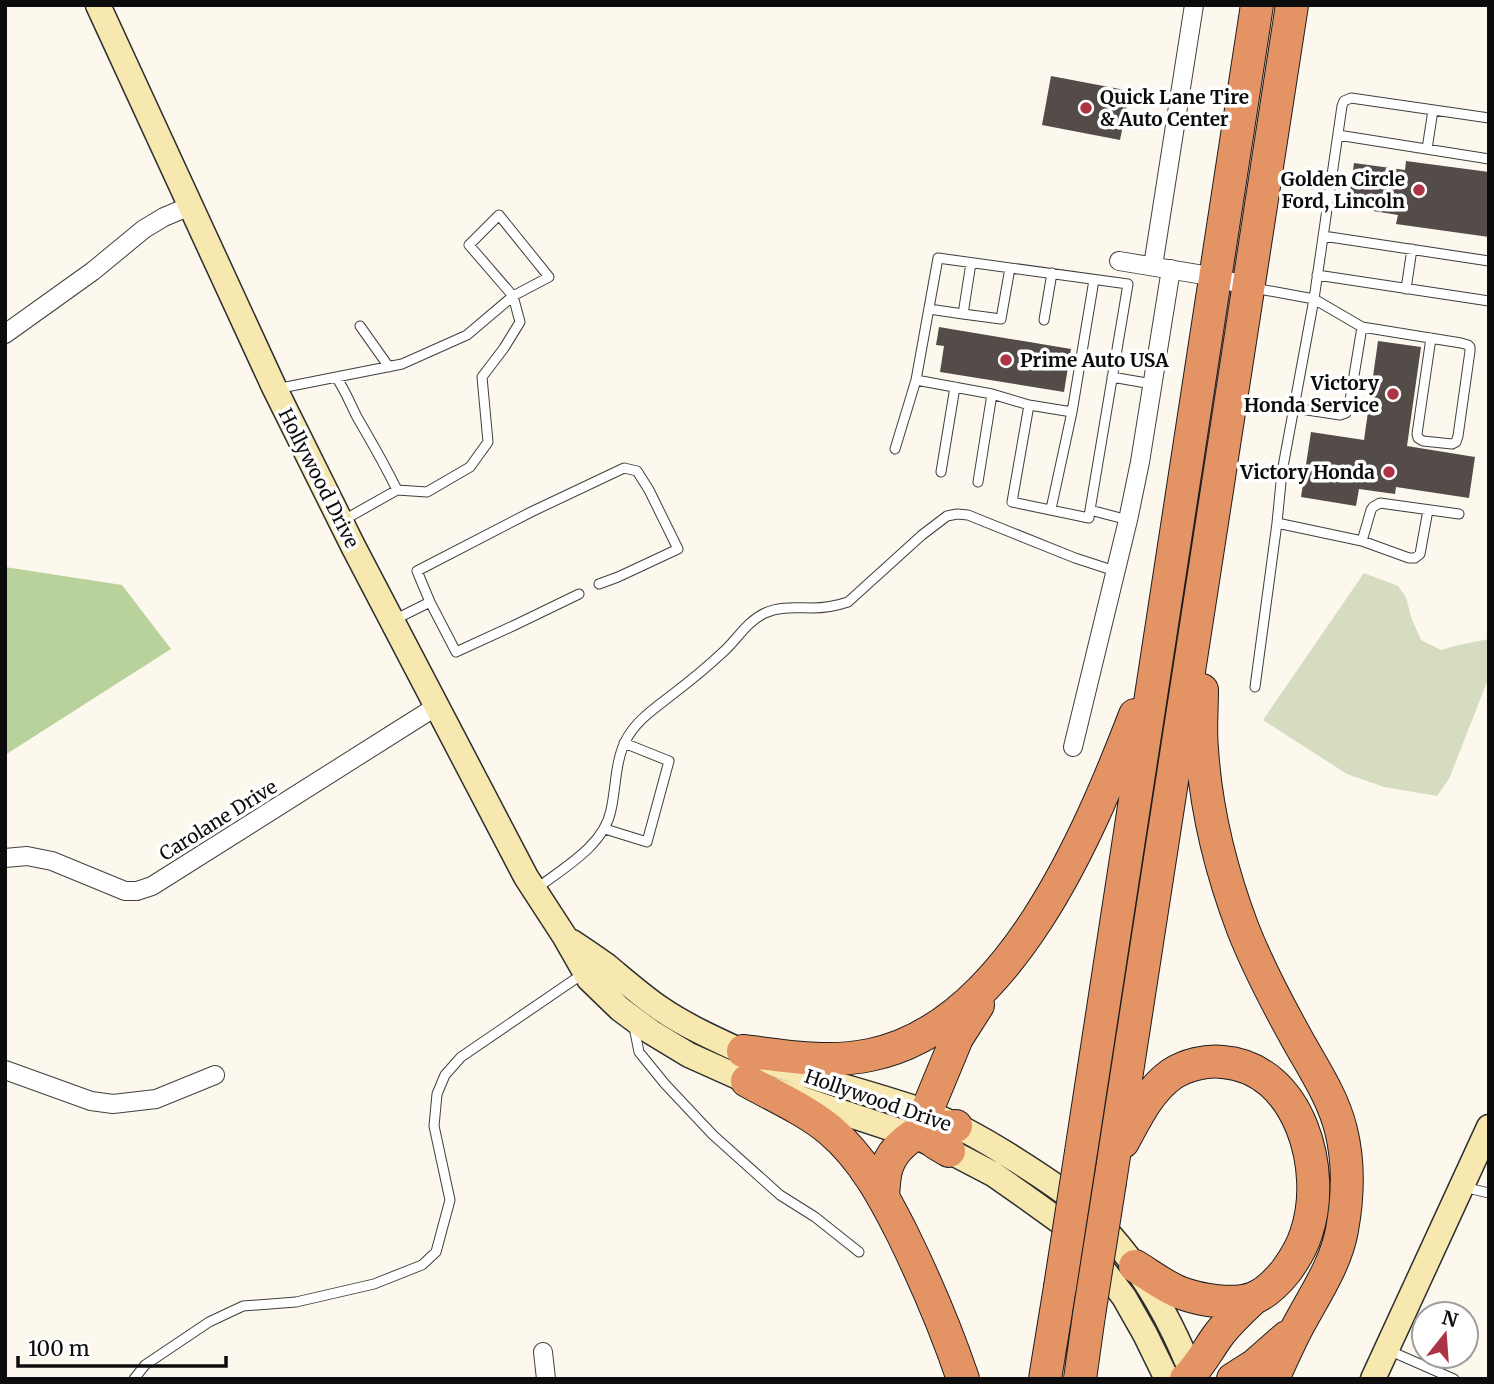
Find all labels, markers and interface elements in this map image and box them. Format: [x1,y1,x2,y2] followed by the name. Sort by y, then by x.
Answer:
[1100,85,1249,131] place label: Quick Lane Tire & Auto Center
[1078,100,1094,116] marker: Quick Lane Tire & Auto Center
[1281,167,1405,213] place label: Golden Circle Ford, Lincoln
[1411,182,1427,198] marker: Golden Circle Ford, Lincoln
[1020,348,1169,372] place label: Prime Auto USA
[998,352,1014,368] marker: Prime Auto USA
[1244,371,1380,417] place label: Victory Honda Service
[1385,386,1401,402] marker: Victory Honda Service
[273,404,365,552] street label: Hollywood Drive
[1239,460,1375,484] place label: Victory Honda
[1381,464,1397,480] marker: Victory Honda
[155,774,281,866] street label: Carolane Drive
[802,1064,955,1136] street label: Hollywood Drive
[1410,1300,1480,1370] north arrow
[1439,1305,1461,1332] text: N
[18,1324,226,1368] scale bar
[28,1335,90,1362] text: 100 m

